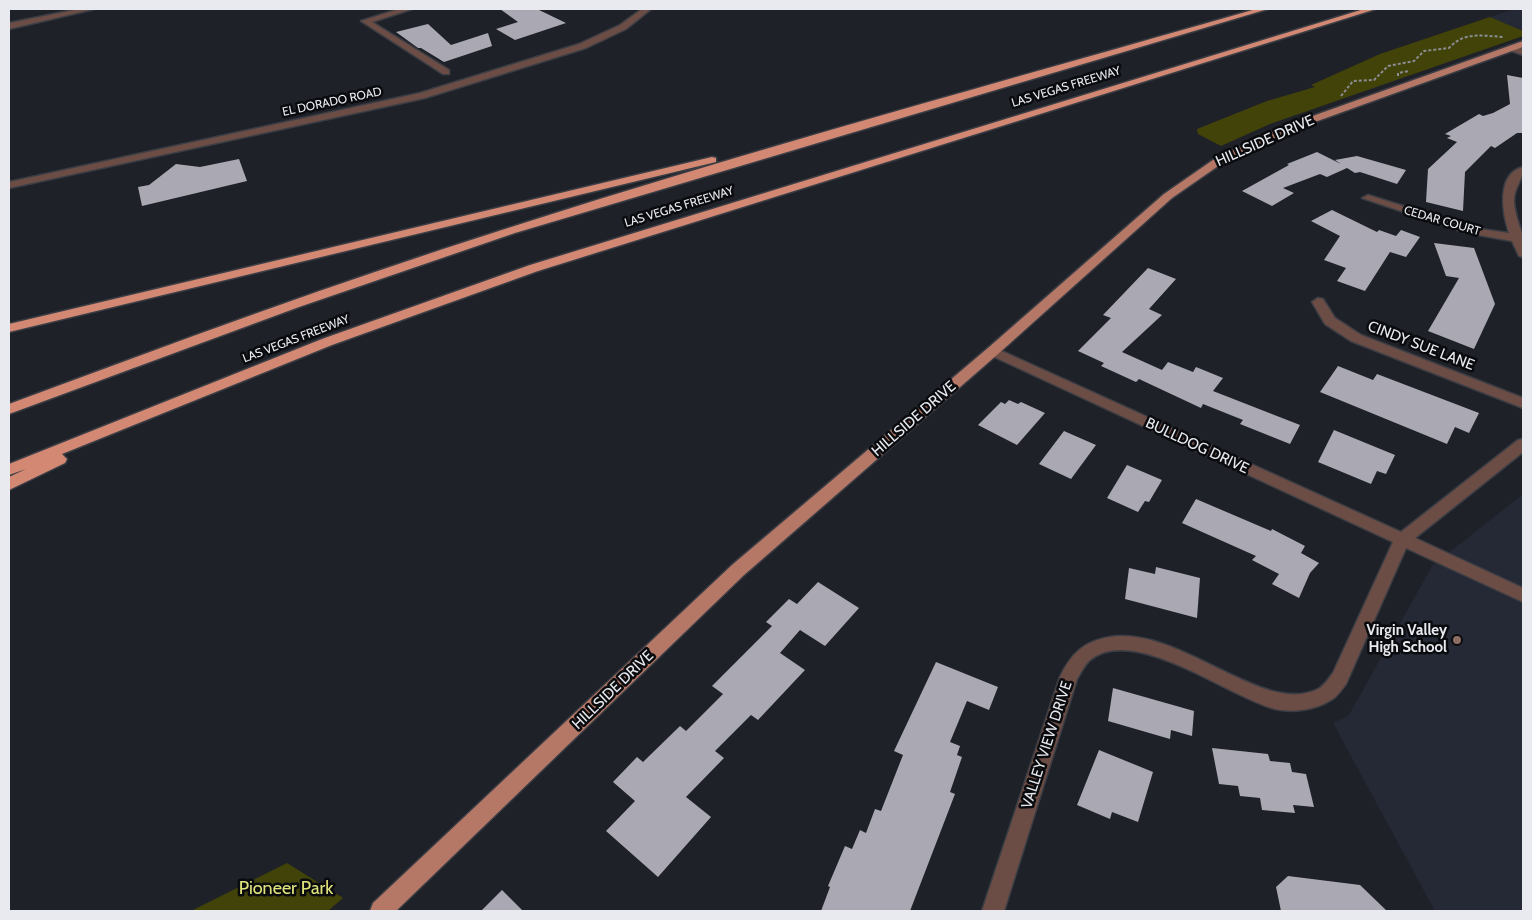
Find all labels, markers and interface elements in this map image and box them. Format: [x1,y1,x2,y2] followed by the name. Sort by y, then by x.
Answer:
[1010,64,1122,110] street label: LAS VEGAS FREEWAY
[281,84,383,120] street label: EL DORADO ROAD
[1213,111,1317,171] street label: HILLSIDE DRIVE
[623,184,735,230] street label: LAS VEGAS FREEWAY
[1402,203,1482,239] street label: CEDAR COURT
[241,312,351,366] street label: LAS VEGAS FREEWAY
[1365,317,1477,375] street label: CINDY SUE LANE
[868,377,960,461] street label: HILLSIDE DRIVE
[1142,414,1252,478] street label: BULLDOG DRIVE
[1367,622,1447,657] place label: Virgin Valley High School
[1451,634,1463,646] marker: Virgin Valley High School
[569,647,657,733] street label: HILLSIDE DRIVE
[1018,679,1076,811] street label: VALLEY VIEW DRIVE
[239,878,333,900] park label: Pioneer Park

